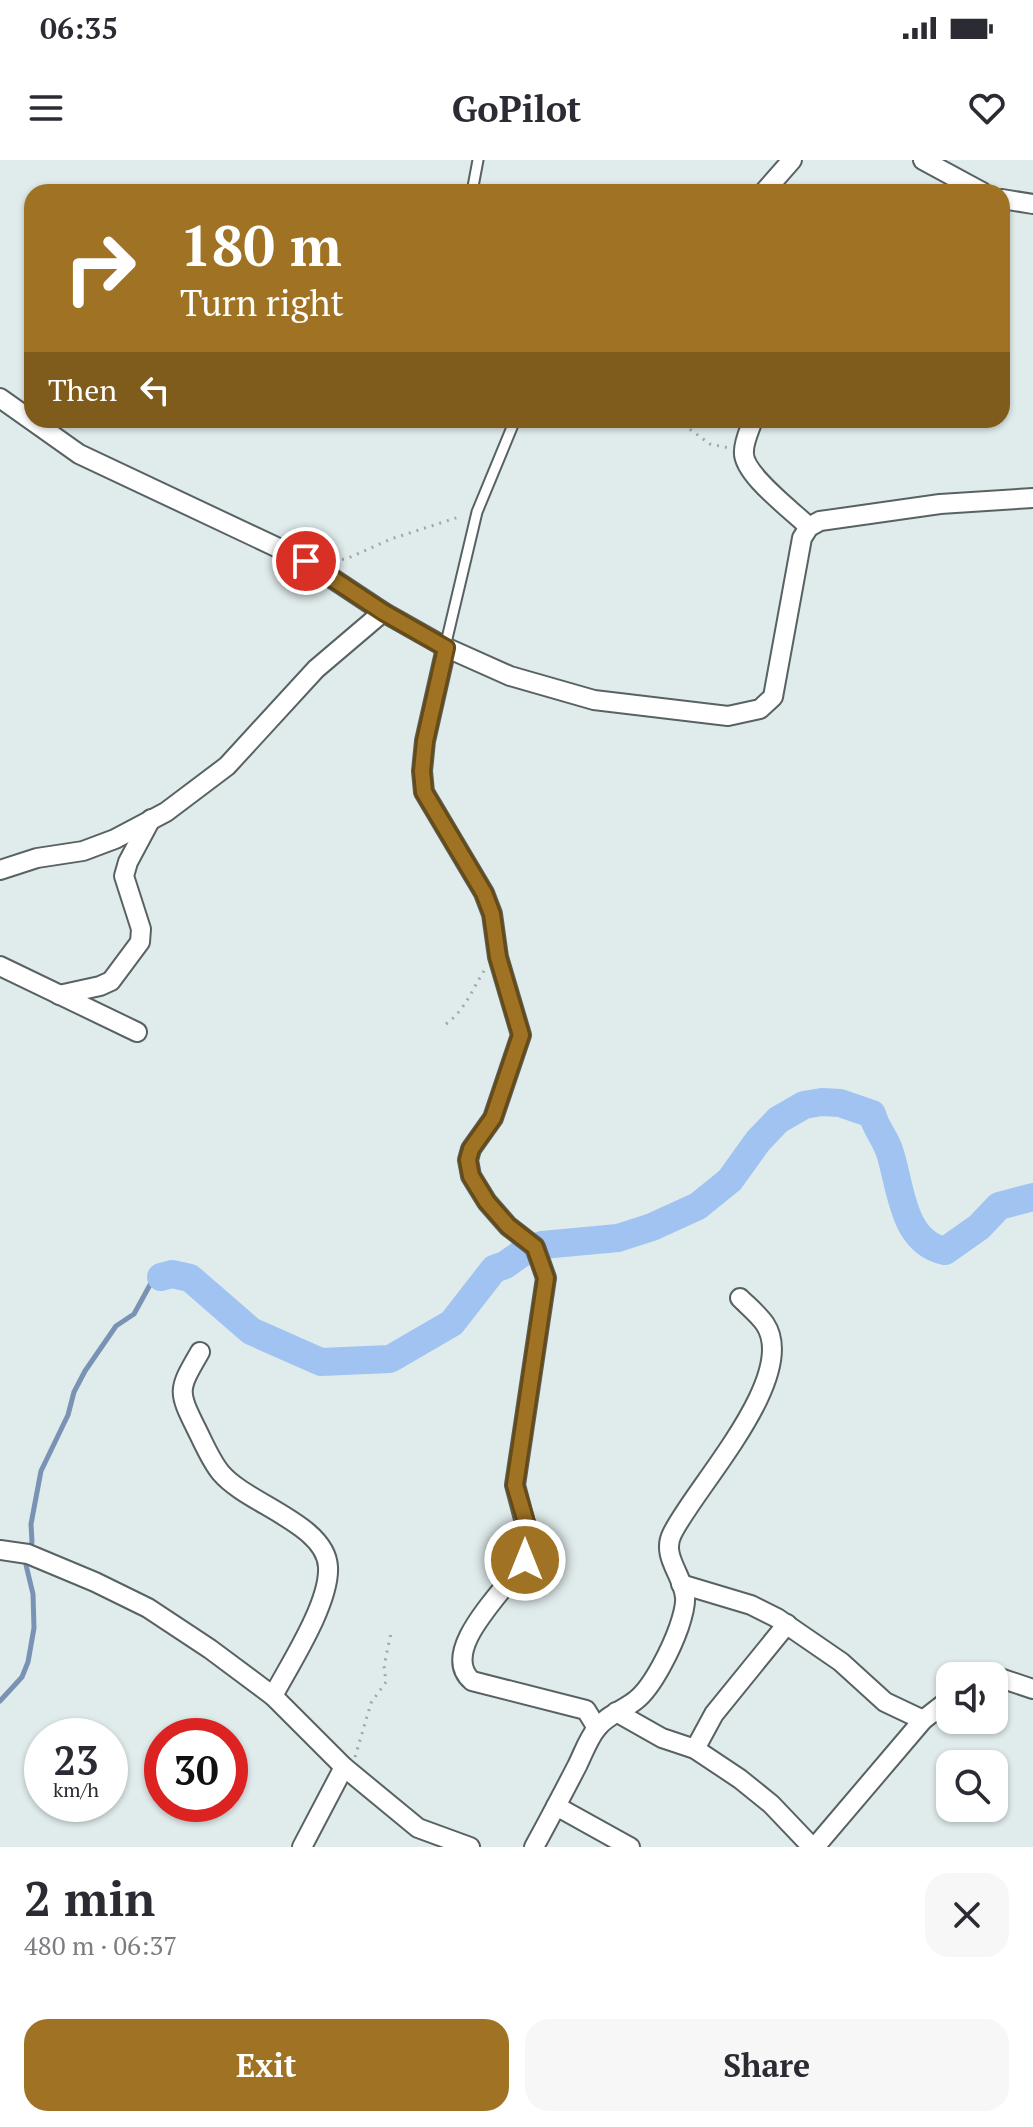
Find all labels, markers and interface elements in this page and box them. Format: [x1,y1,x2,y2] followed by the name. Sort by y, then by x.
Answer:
[40,8,118,48] text: 06:35
[452,85,581,132] text: GoPilot
[24,86,68,130] icon: menu
[965,86,1009,130] icon: heart
[180,208,342,282] text: 180 m
[48,216,152,320] icon: right
[180,279,344,326] text: Turn right
[133,368,177,412] icon: left
[48,370,117,410] text: Then
[272,527,340,595] pin
[284,539,328,583] icon: arrive
[483,1518,567,1602] position arrow
[936,1662,1008,1822] map controls
[936,1662,1008,1734] button: sound
[144,1718,248,1822] speed limit sign: 30
[53,1733,99,1786] text: 23
[936,1750,1008,1822] button: search
[53,1776,99,1803] text: km/h
[24,1866,155,1930] text: 2 min
[925,1873,1009,1957] button: close
[24,1928,177,1962] text: 480 m · 06:37
[24,2019,509,2111] button: Exit
[525,2019,1009,2111] button: Share

